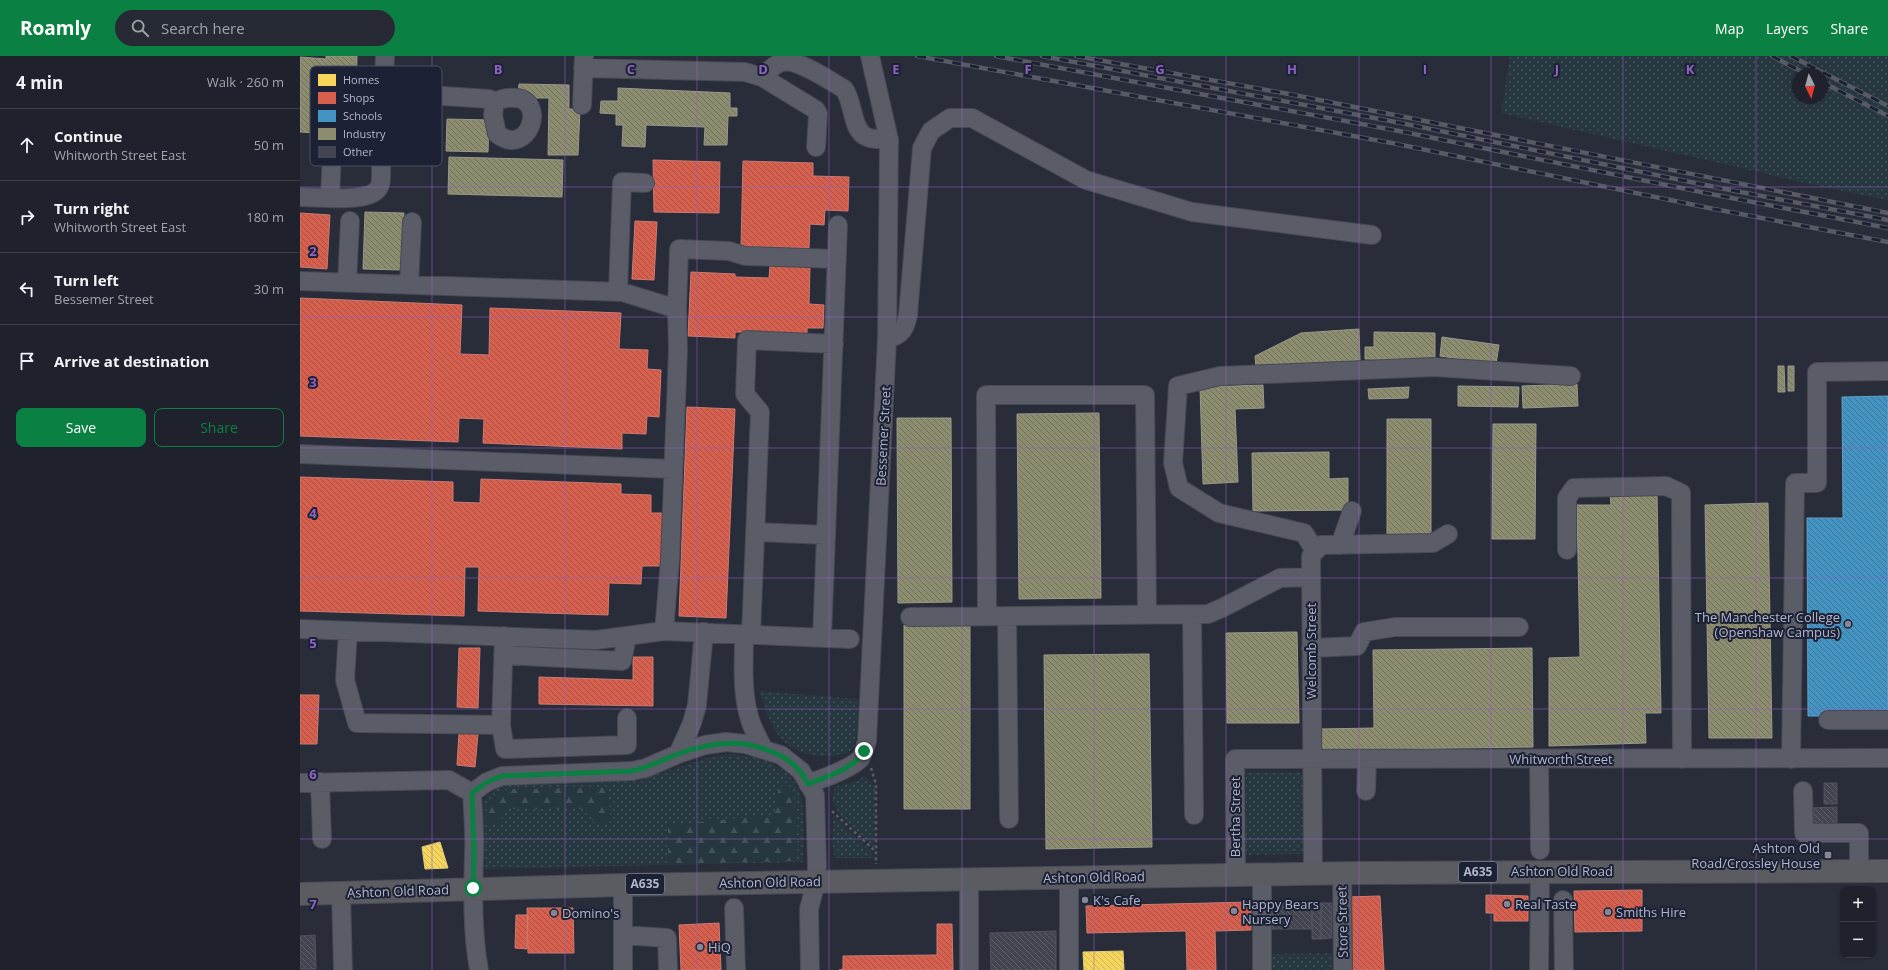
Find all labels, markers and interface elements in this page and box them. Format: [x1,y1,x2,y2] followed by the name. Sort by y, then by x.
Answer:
[115,10,395,46] search box
[20,15,91,41] text: Roamly
[129,17,151,39] icon: search
[161,18,245,38] text: Search here
[1715,19,1744,38] text: Map
[1766,19,1808,38] text: Layers
[1830,19,1868,38] text: Share
[494,60,503,78] text: B
[627,60,635,78] text: C
[758,60,768,78] text: D
[892,60,900,78] text: E
[1024,60,1032,78] text: F
[1155,60,1165,78] text: G
[1287,60,1297,78] text: H
[1423,60,1427,78] text: I
[1554,60,1559,78] text: J
[1686,60,1695,78] text: K
[310,66,442,166] legend
[1792,68,1828,104] north arrow
[16,71,63,94] text: 4 min
[343,72,379,87] text: Homes
[207,73,284,91] text: Walk · 260 m
[343,90,374,105] text: Shops
[343,108,382,123] text: Schools
[54,126,122,146] text: Continue
[343,126,386,141] text: Industry
[16,134,38,156] icon: ahead
[254,136,284,154] text: 50 m
[343,144,373,159] text: Other
[54,146,186,164] text: Whitworth Street East
[54,198,129,218] text: Turn right
[16,206,38,228] icon: right
[246,208,284,226] text: 180 m
[54,218,186,236] text: Whitworth Street East
[309,242,317,260] text: 2
[54,270,119,290] text: Turn left
[16,278,38,300] icon: left
[254,280,284,298] text: 30 m
[54,290,154,308] text: Bessemer Street
[16,350,38,372] icon: arrive
[54,351,209,371] text: Arrive at destination
[309,373,317,391] text: 3
[871,385,895,486] street label: Bessemer Street
[16,408,146,447] button: Save
[154,408,284,447] button: Share
[309,504,317,522] text: 4
[1302,602,1320,699] street label: Welcomb Street
[1695,608,1840,641] place label: The Manchester College (Openshaw Campus)
[1843,619,1853,629] marker: The Manchester College (Openshaw Campus)
[309,634,317,652] text: 5
[855,742,873,760] route end
[1509,750,1613,768] street label: Whitworth Street
[309,765,317,783] text: 6
[1226,776,1244,857] street label: Bertha Street
[1691,839,1820,872] place label: Ashton Old Road/Crossley House
[1823,850,1833,860] marker: Ashton Old Road/Crossley House
[1459,862,1497,882] road number: A635
[1511,862,1613,880] street label: Ashton Old Road
[1043,867,1145,887] street label: Ashton Old Road
[719,872,821,892] street label: Ashton Old Road
[626,874,664,894] road number: A635
[464,879,482,897] route start
[347,880,449,902] street label: Ashton Old Road
[1332,886,1352,958] street label: Store Street
[1840,886,1876,958] map controls
[1840,886,1876,922] button: +
[1093,891,1140,909] place label: K's Cafe
[309,895,317,913] text: 7
[1080,895,1090,905] marker: K's Cafe
[1242,895,1319,928] place label: Happy Bears Nursery
[1515,895,1577,913] place label: Real Taste
[1502,899,1512,909] marker: Real Taste
[1616,903,1686,921] place label: Smiths Hire
[562,904,619,922] place label: Domino's
[1229,906,1239,916] marker: Happy Bears Nursery
[1603,907,1613,917] marker: Smiths Hire
[549,908,559,918] marker: Domino's
[1840,922,1876,958] button: −
[708,938,731,956] place label: HiQ
[695,942,705,952] marker: HiQ

